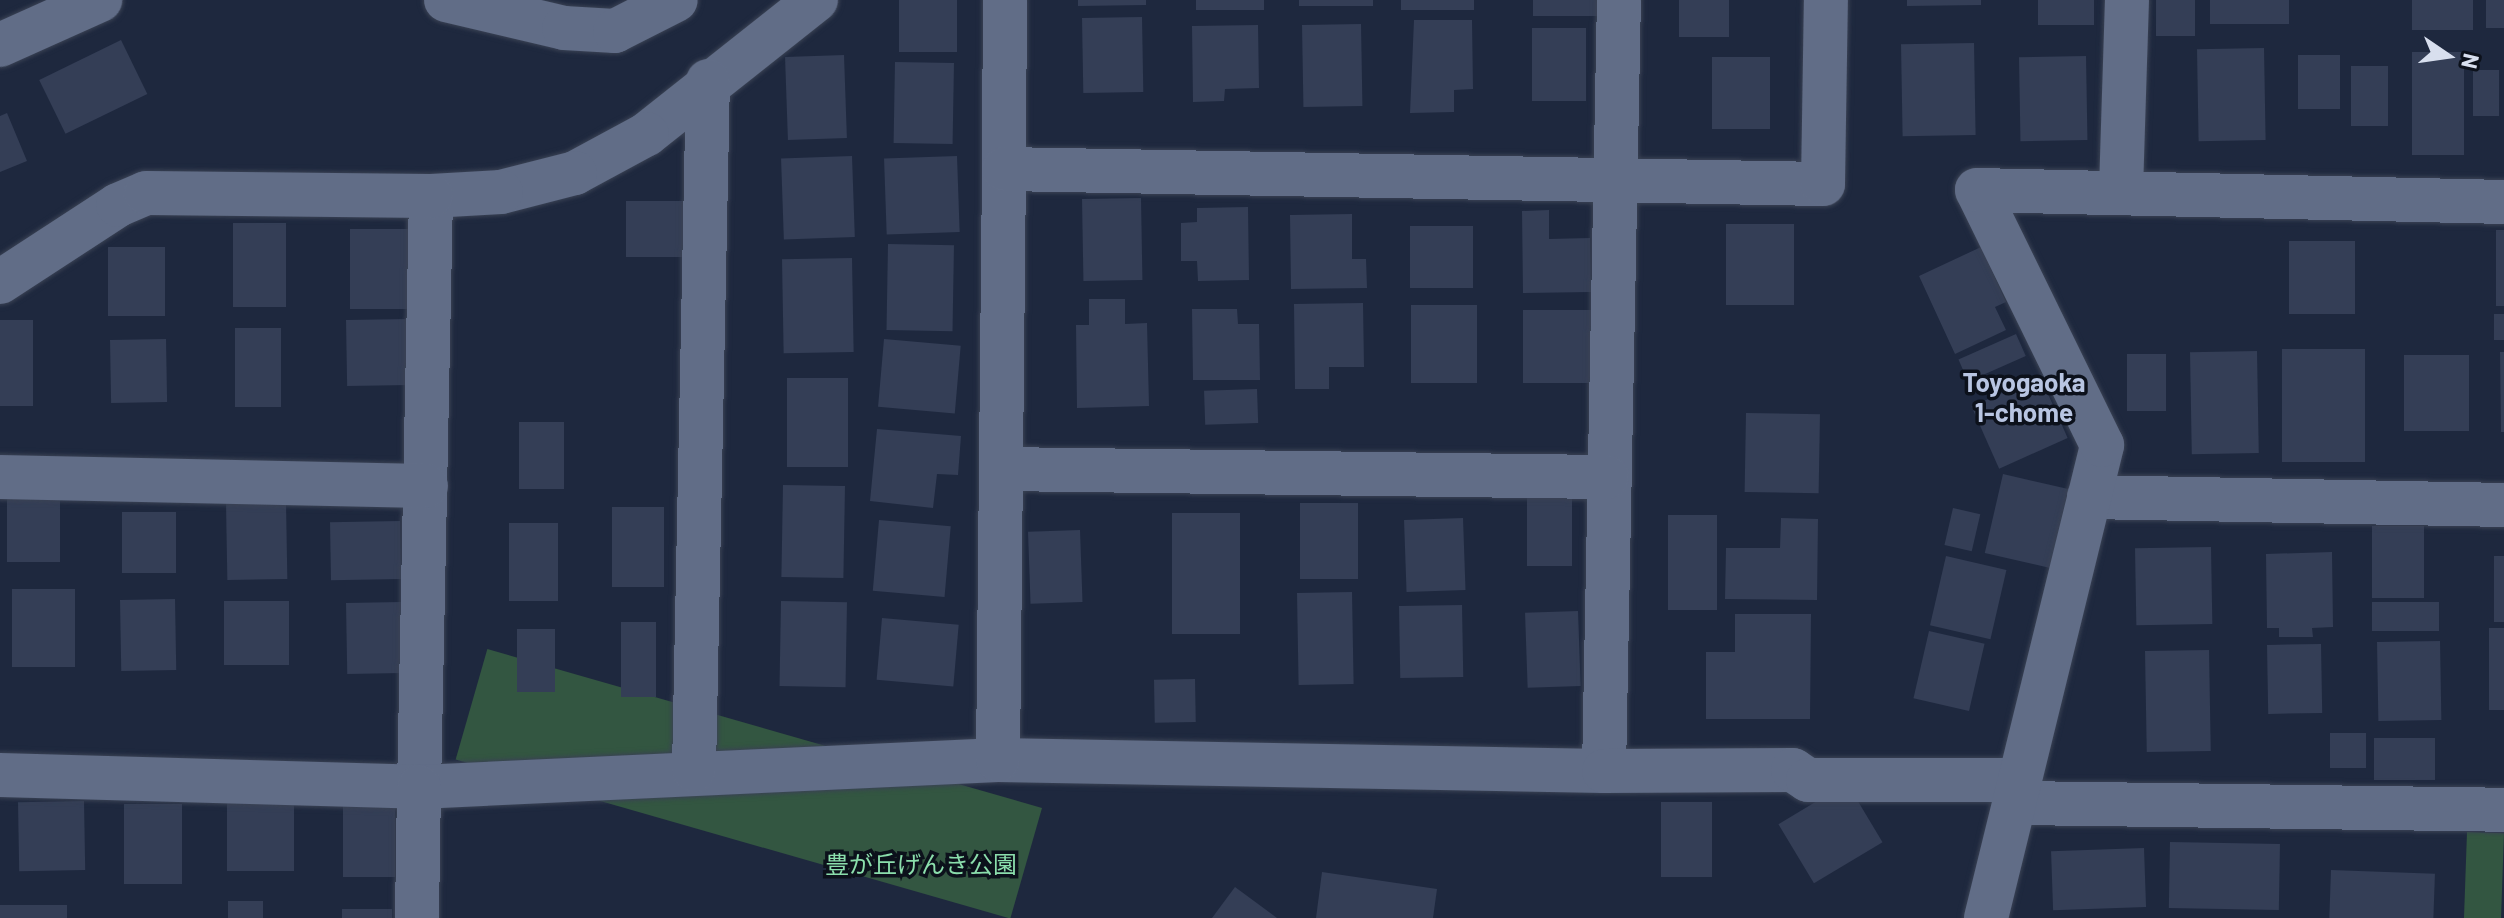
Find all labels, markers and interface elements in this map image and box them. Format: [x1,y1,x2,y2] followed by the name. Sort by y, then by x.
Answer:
[2408,16,2488,96] north arrow
[2457,51,2486,71] text: N
[1962,366,2086,428] district label: Toyogaoka 1-chome
[825,850,1017,878] park label: 豊が丘げんき公園

